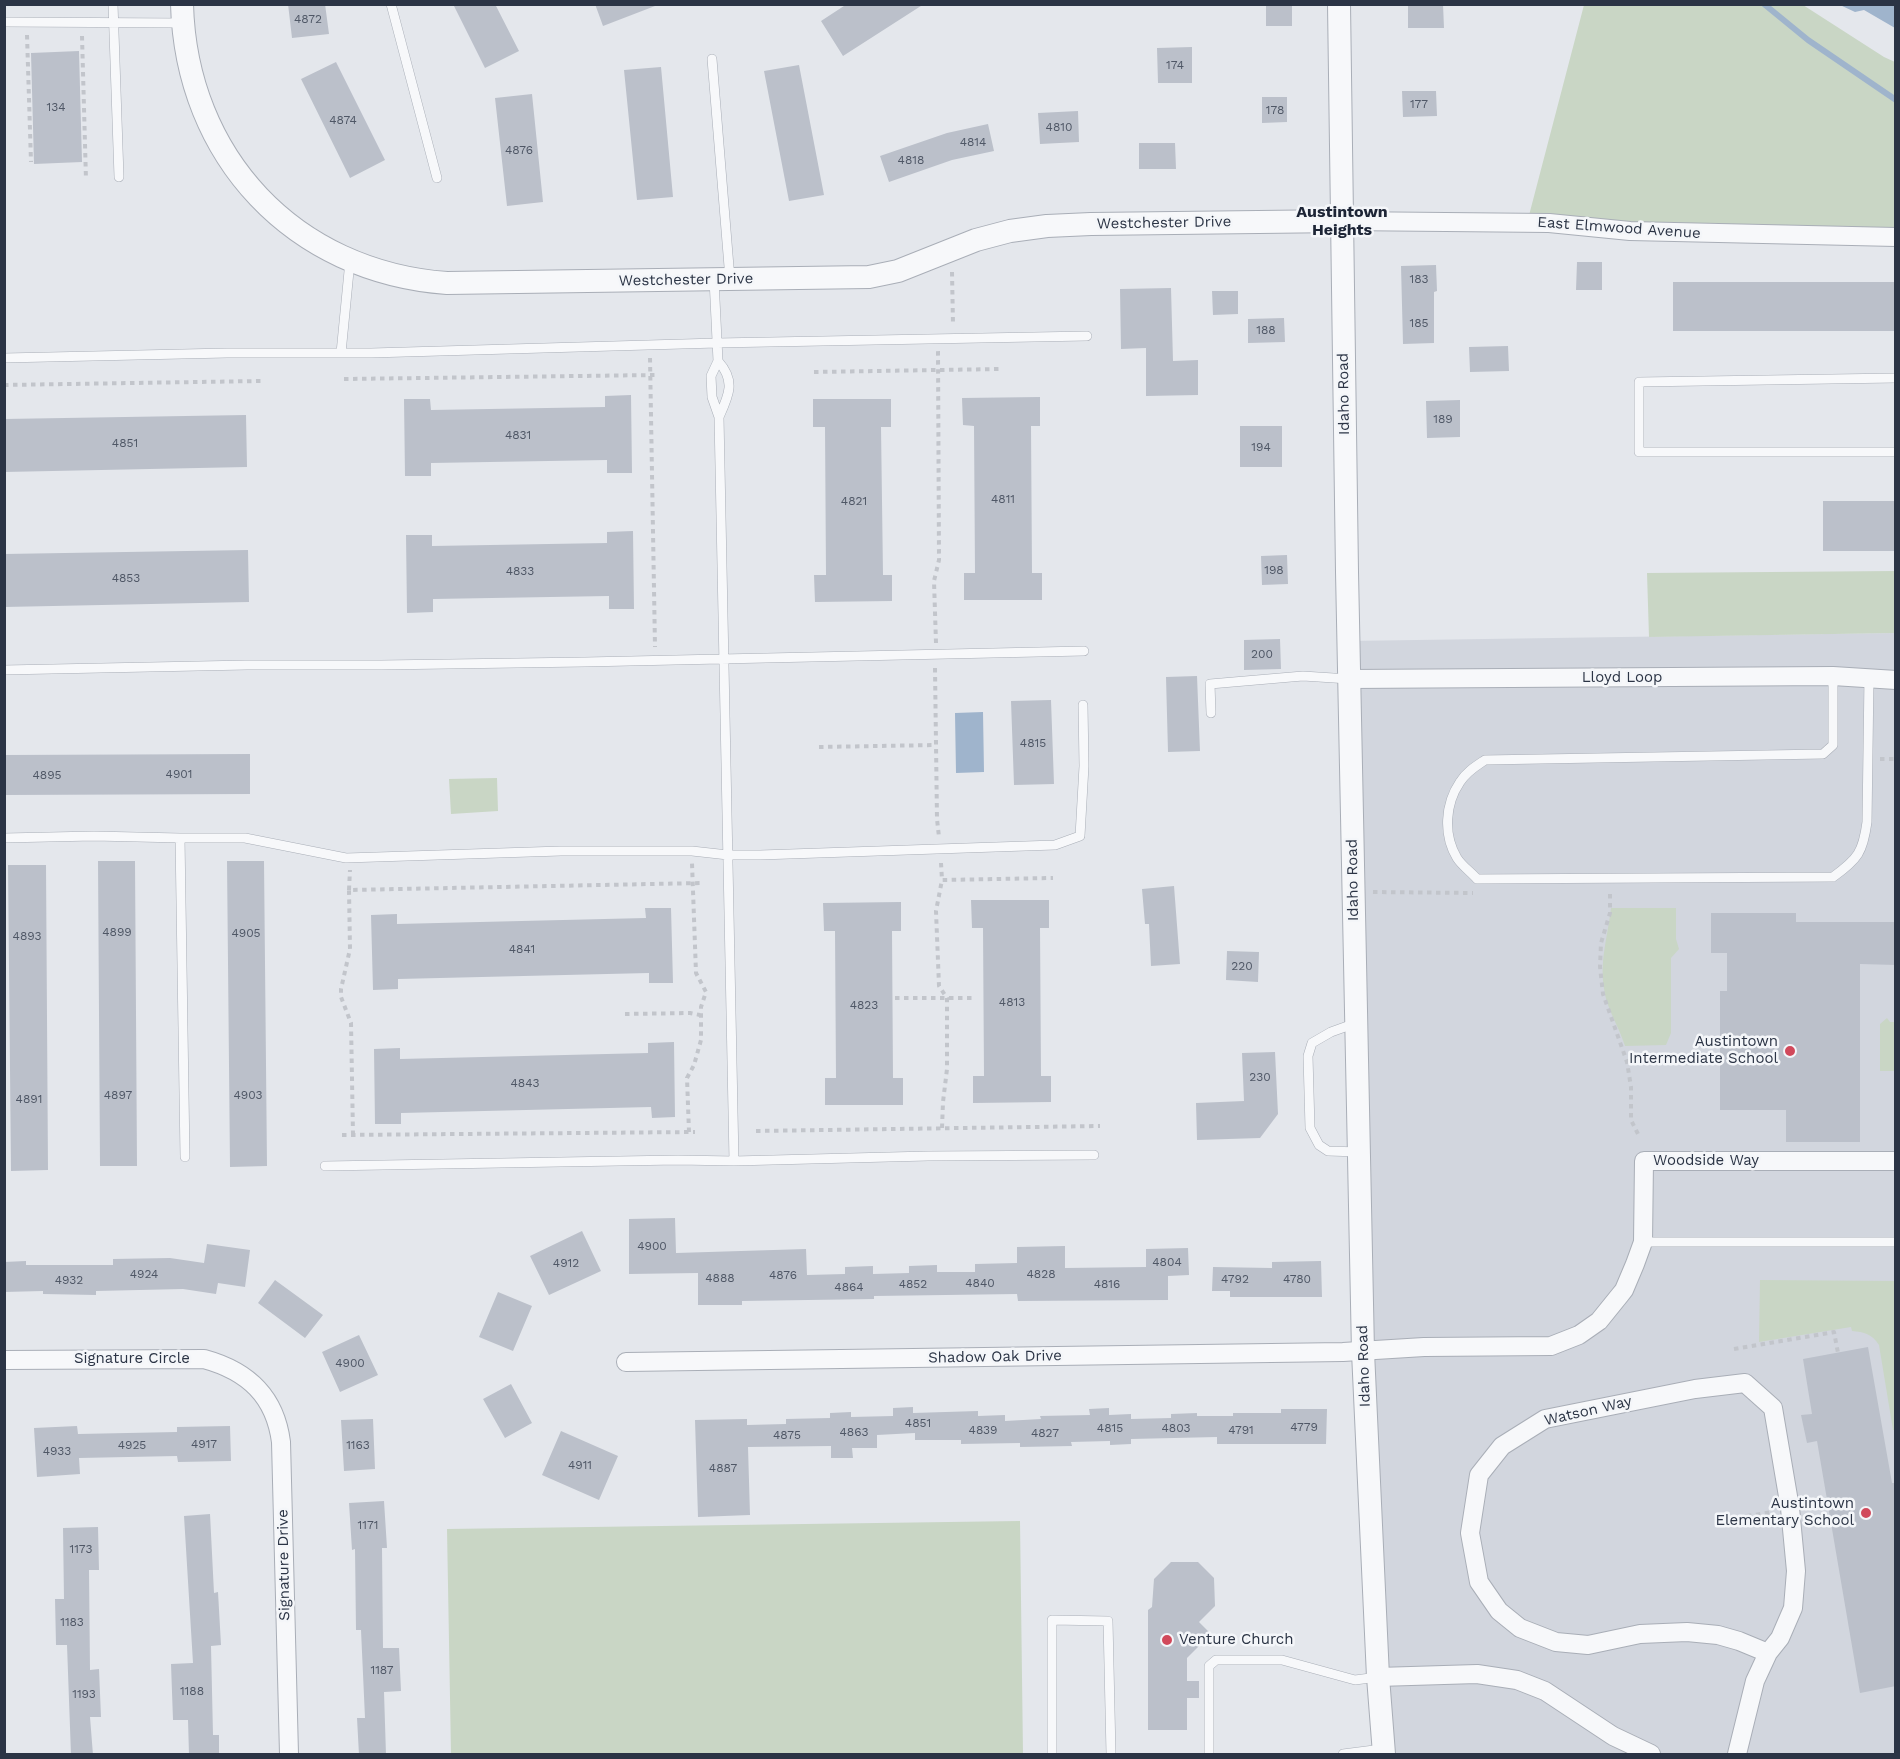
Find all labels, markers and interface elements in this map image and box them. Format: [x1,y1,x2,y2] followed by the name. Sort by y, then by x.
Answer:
[294,12,322,26] house number: 4872
[1166,58,1184,72] house number: 174
[1410,97,1428,111] house number: 177
[46,100,66,114] house number: 134
[1266,103,1284,117] house number: 178
[329,113,357,127] house number: 4874
[1046,120,1072,134] house number: 4810
[960,135,986,149] house number: 4814
[505,143,533,157] house number: 4876
[898,153,924,167] house number: 4818
[1296,202,1388,240] district label: Austintown Heights
[1097,213,1231,233] street label: Westchester Drive
[1537,213,1701,243] street label: East Elmwood Avenue
[619,270,753,290] street label: Westchester Drive
[1410,272,1428,286] house number: 183
[1409,316,1429,330] house number: 185
[1256,323,1276,337] house number: 188
[1334,353,1354,435] street label: Idaho Road
[1433,412,1453,426] house number: 189
[505,428,531,442] house number: 4831
[112,436,138,450] house number: 4851
[1251,440,1271,454] house number: 194
[991,492,1015,506] house number: 4811
[841,494,867,508] house number: 4821
[1264,563,1284,577] house number: 198
[506,564,534,578] house number: 4833
[112,571,140,585] house number: 4853
[1251,647,1273,661] house number: 200
[1582,669,1662,687] street label: Lloyd Loop
[1020,736,1046,750] house number: 4815
[166,767,192,781] house number: 4901
[32,768,62,782] house number: 4895
[1343,839,1363,921] street label: Idaho Road
[102,925,132,939] house number: 4899
[231,926,261,940] house number: 4905
[13,929,41,943] house number: 4893
[509,942,535,956] house number: 4841
[1231,959,1253,973] house number: 220
[999,995,1025,1009] house number: 4813
[850,998,878,1012] house number: 4823
[1629,1033,1778,1068] place label: Austintown Intermediate School
[1783,1044,1797,1058] marker: Austintown Intermediate School
[1249,1070,1271,1084] house number: 230
[510,1076,540,1090] house number: 4843
[104,1088,132,1102] house number: 4897
[234,1088,262,1102] house number: 4903
[16,1092,42,1106] house number: 4891
[1653,1152,1759,1170] street label: Woodside Way
[637,1239,667,1253] house number: 4900
[1152,1255,1182,1269] house number: 4804
[553,1256,579,1270] house number: 4912
[130,1267,158,1281] house number: 4924
[1026,1267,1056,1281] house number: 4828
[769,1268,797,1282] house number: 4876
[705,1271,735,1285] house number: 4888
[1221,1272,1249,1286] house number: 4792
[1283,1272,1311,1286] house number: 4780
[55,1273,83,1287] house number: 4932
[965,1276,995,1290] house number: 4840
[899,1277,927,1291] house number: 4852
[1094,1277,1120,1291] house number: 4816
[834,1280,864,1294] house number: 4864
[1354,1325,1374,1407] street label: Idaho Road
[928,1347,1062,1367] street label: Shadow Oak Drive
[74,1350,190,1368] street label: Signature Circle
[335,1356,365,1370] house number: 4900
[1543,1392,1633,1430] street label: Watson Way
[905,1416,931,1430] house number: 4851
[1290,1420,1318,1434] house number: 4779
[1097,1421,1123,1435] house number: 4815
[1162,1421,1190,1435] house number: 4803
[969,1423,997,1437] house number: 4839
[1228,1423,1254,1437] house number: 4791
[839,1425,869,1439] house number: 4863
[1031,1426,1059,1440] house number: 4827
[773,1428,801,1442] house number: 4875
[191,1437,217,1451] house number: 4917
[118,1438,146,1452] house number: 4925
[346,1438,370,1452] house number: 1163
[43,1444,71,1458] house number: 4933
[568,1458,592,1472] house number: 4911
[709,1461,737,1475] house number: 4887
[1715,1495,1854,1530] place label: Austintown Elementary School
[1859,1506,1873,1520] marker: Austintown Elementary School
[274,1509,294,1621] street label: Signature Drive
[358,1518,378,1532] house number: 1171
[69,1542,93,1556] house number: 1173
[60,1615,84,1629] house number: 1183
[1179,1631,1293,1649] place label: Venture Church
[1160,1633,1174,1647] marker: Venture Church
[370,1663,394,1677] house number: 1187
[180,1684,204,1698] house number: 1188
[72,1687,96,1701] house number: 1193

